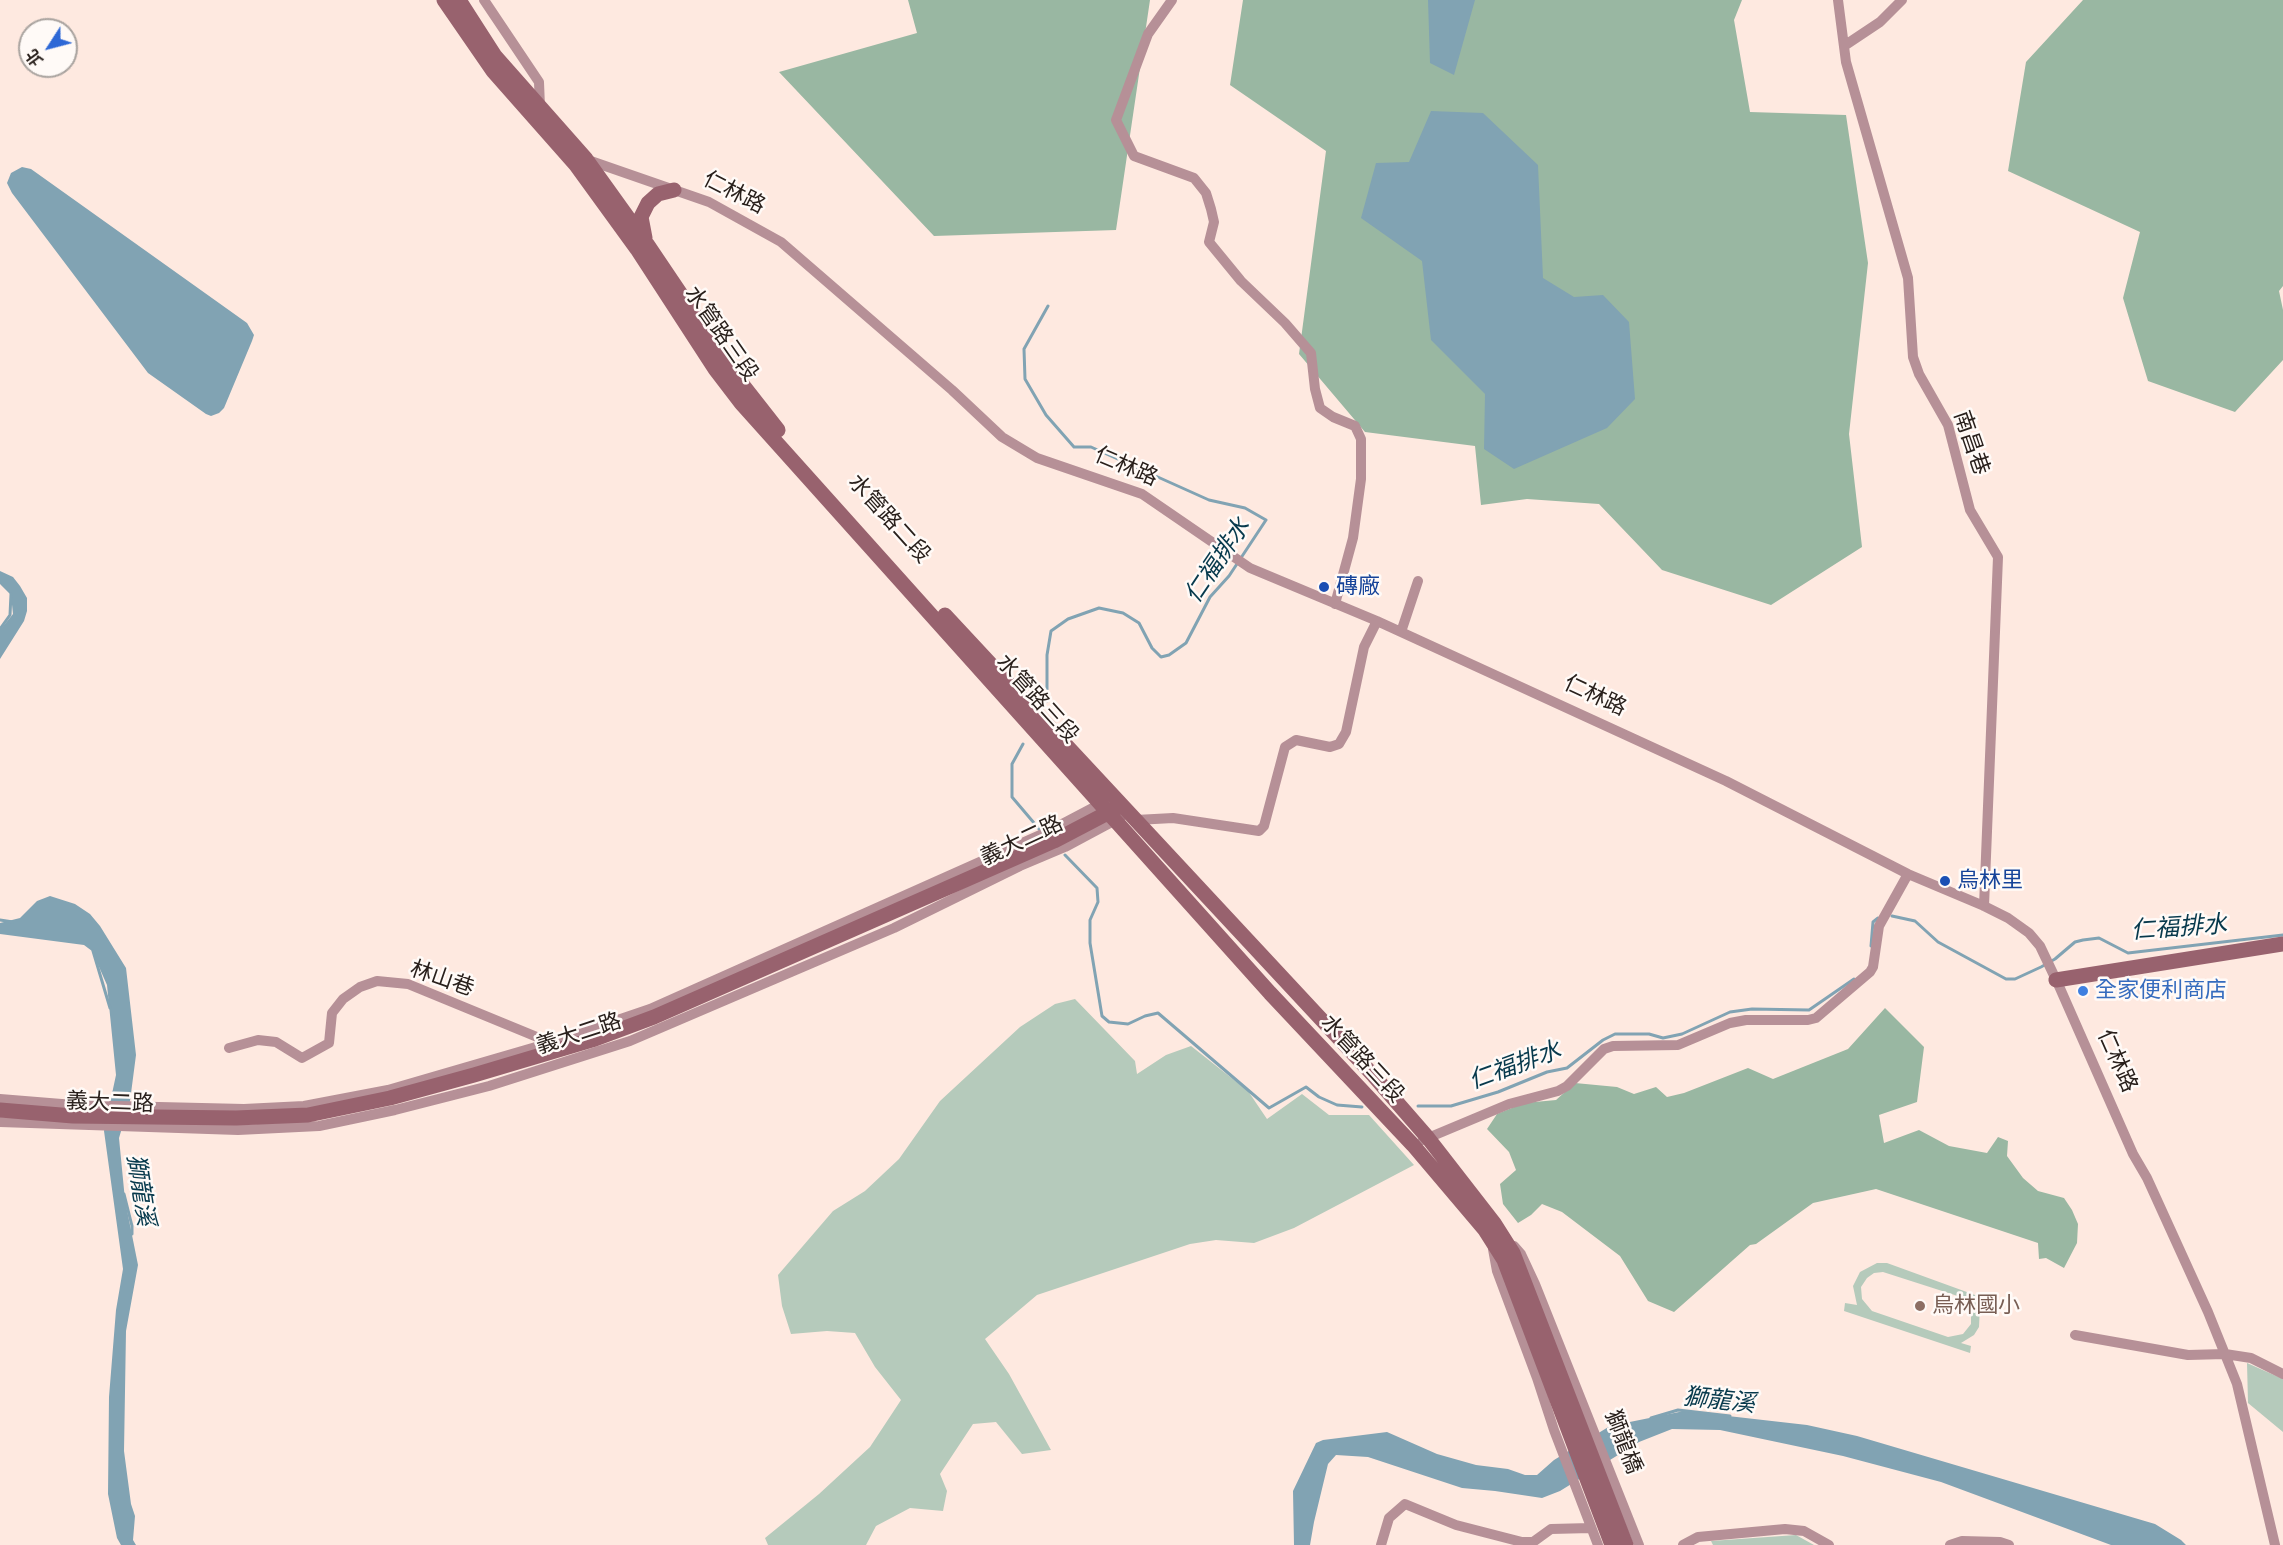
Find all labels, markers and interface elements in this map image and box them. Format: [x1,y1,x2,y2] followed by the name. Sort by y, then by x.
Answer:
[18,18,78,78] north arrow
[22,46,47,70] text: 北
[699,166,769,220] street label: 仁林路
[679,281,763,387] street label: 水管路三段
[1948,408,1994,478] street label: 南昌巷
[1090,442,1162,492] street label: 仁林路
[842,469,936,569] street label: 水管路二段
[1179,513,1257,609] water label: 仁福排水
[1336,574,1380,600] place label: 磚廠
[1317,580,1331,594] marker: 磚廠
[990,649,1084,749] street label: 水管路三段
[1560,670,1630,722] street label: 仁林路
[977,810,1067,872] street label: 義大二路
[1957,868,2023,894] place label: 烏林里
[1938,874,1952,888] marker: 烏林里
[2130,910,2228,946] water label: 仁福排水
[407,956,477,1002] street label: 林山巷
[2095,978,2227,1004] place label: 全家便利商店
[2076,984,2090,998] marker: 全家便利商店
[533,1008,625,1060] street label: 義大二路
[1315,1010,1409,1108] street label: 水管路三段
[2092,1025,2142,1097] street label: 仁林路
[1465,1036,1565,1096] water label: 仁福排水
[66,1088,154,1118] street label: 義大二路
[120,1152,160,1228] water label: 獅龍溪
[1932,1293,2020,1319] place label: 烏林國小
[1913,1299,1927,1313] marker: 烏林國小
[1682,1383,1756,1419] water label: 獅龍溪
[1599,1406,1647,1478] street label: 獅龍橋

